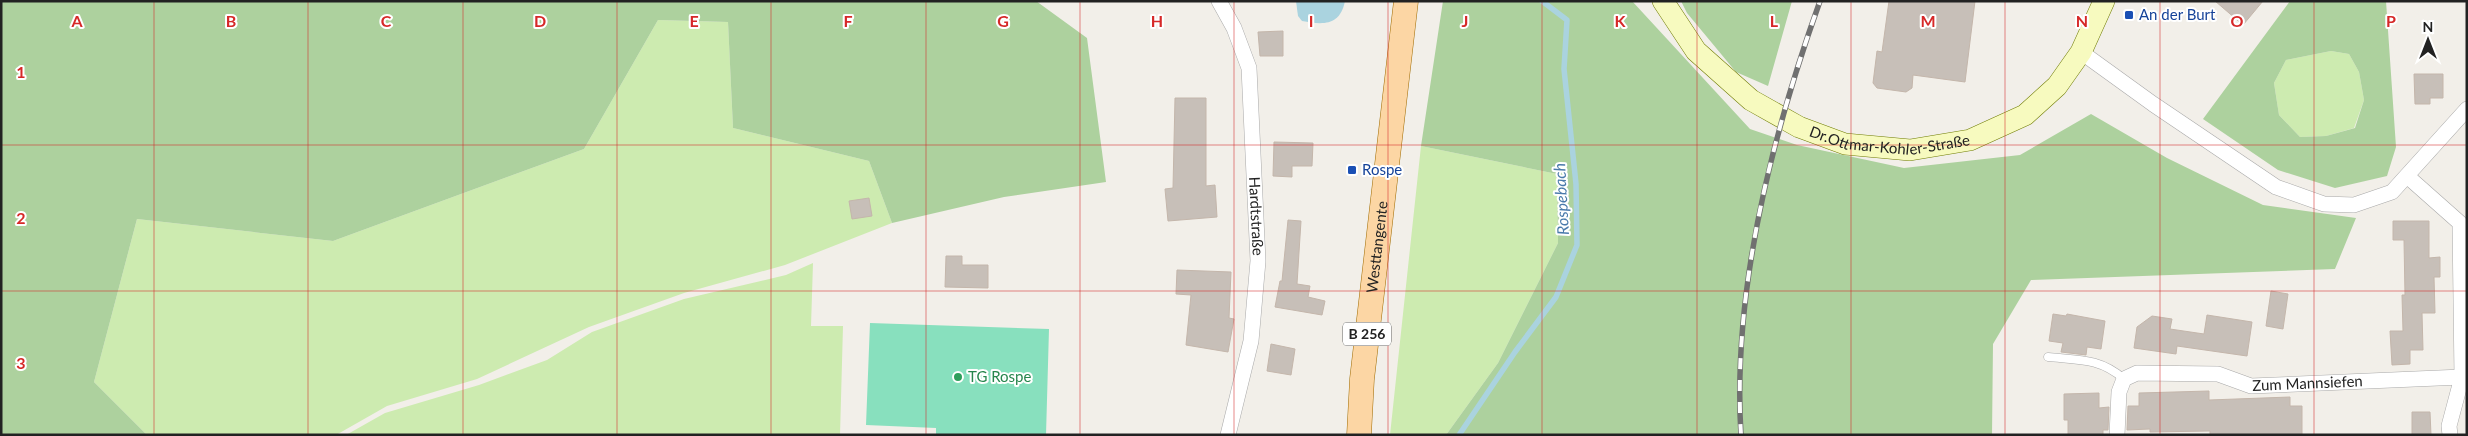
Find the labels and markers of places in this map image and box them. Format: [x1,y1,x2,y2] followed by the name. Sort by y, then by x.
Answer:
[2139,5,2216,23] place label: An der Burt
[2123,9,2135,21] marker: An der Burt
[1362,160,1402,178] place label: Rospe
[1346,164,1358,176] marker: Rospe
[968,367,1031,385] place label: TG Rospe
[952,371,964,383] marker: TG Rospe

